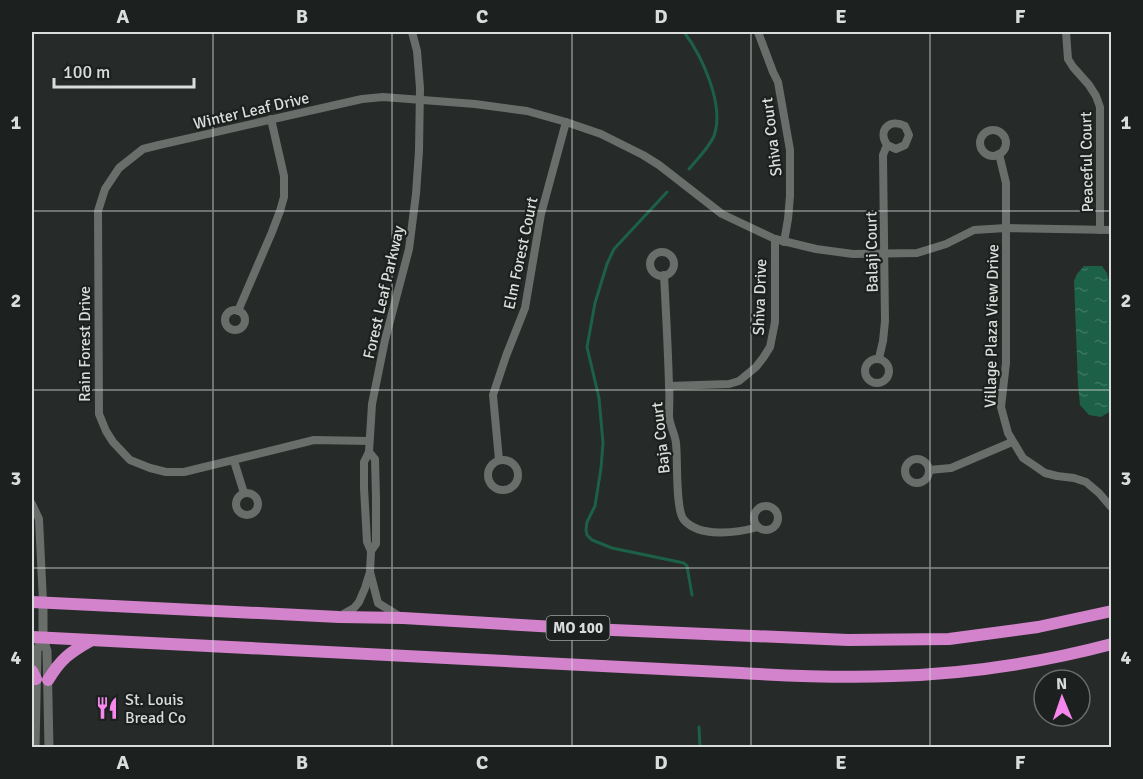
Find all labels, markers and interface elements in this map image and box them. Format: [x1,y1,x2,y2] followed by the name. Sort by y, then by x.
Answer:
[117,4,130,29] text: A
[296,4,308,29] text: B
[476,4,488,29] text: C
[654,4,668,29] text: D
[835,4,847,29] text: E
[1015,4,1026,29] text: F
[54,51,194,89] scale bar
[63,61,110,83] text: 100 m
[191,88,311,134] street label: Winter Leaf Drive
[757,96,787,177] street label: Shiva Court
[11,110,22,135] text: 1
[1121,110,1132,135] text: 1
[1076,111,1098,213] street label: Peaceful Court
[499,195,543,311] street label: Elm Forest Court
[861,211,883,293] street label: Balaji Court
[359,223,409,361] street label: Forest Leaf Parkway
[981,244,1003,408] street label: Village Plaza View Drive
[749,258,771,336] street label: Shiva Drive
[75,286,95,402] street label: Rain Forest Drive
[11,288,21,313] text: 2
[1121,288,1131,313] text: 2
[647,400,675,475] street label: Baja Court
[11,466,21,491] text: 3
[1121,466,1131,491] text: 3
[546,616,610,640] road number: MO 100
[11,645,22,670] text: 4
[1121,645,1132,670] text: 4
[1032,668,1092,728] north arrow
[1056,674,1067,694] text: N
[125,690,186,728] place label: St. Louis Bread Co
[94,695,120,721] restaurant icon: St. Louis Bread Co
[117,750,130,775] text: A
[296,750,308,775] text: B
[476,750,488,775] text: C
[654,750,668,775] text: D
[835,750,847,775] text: E
[1015,750,1026,775] text: F

